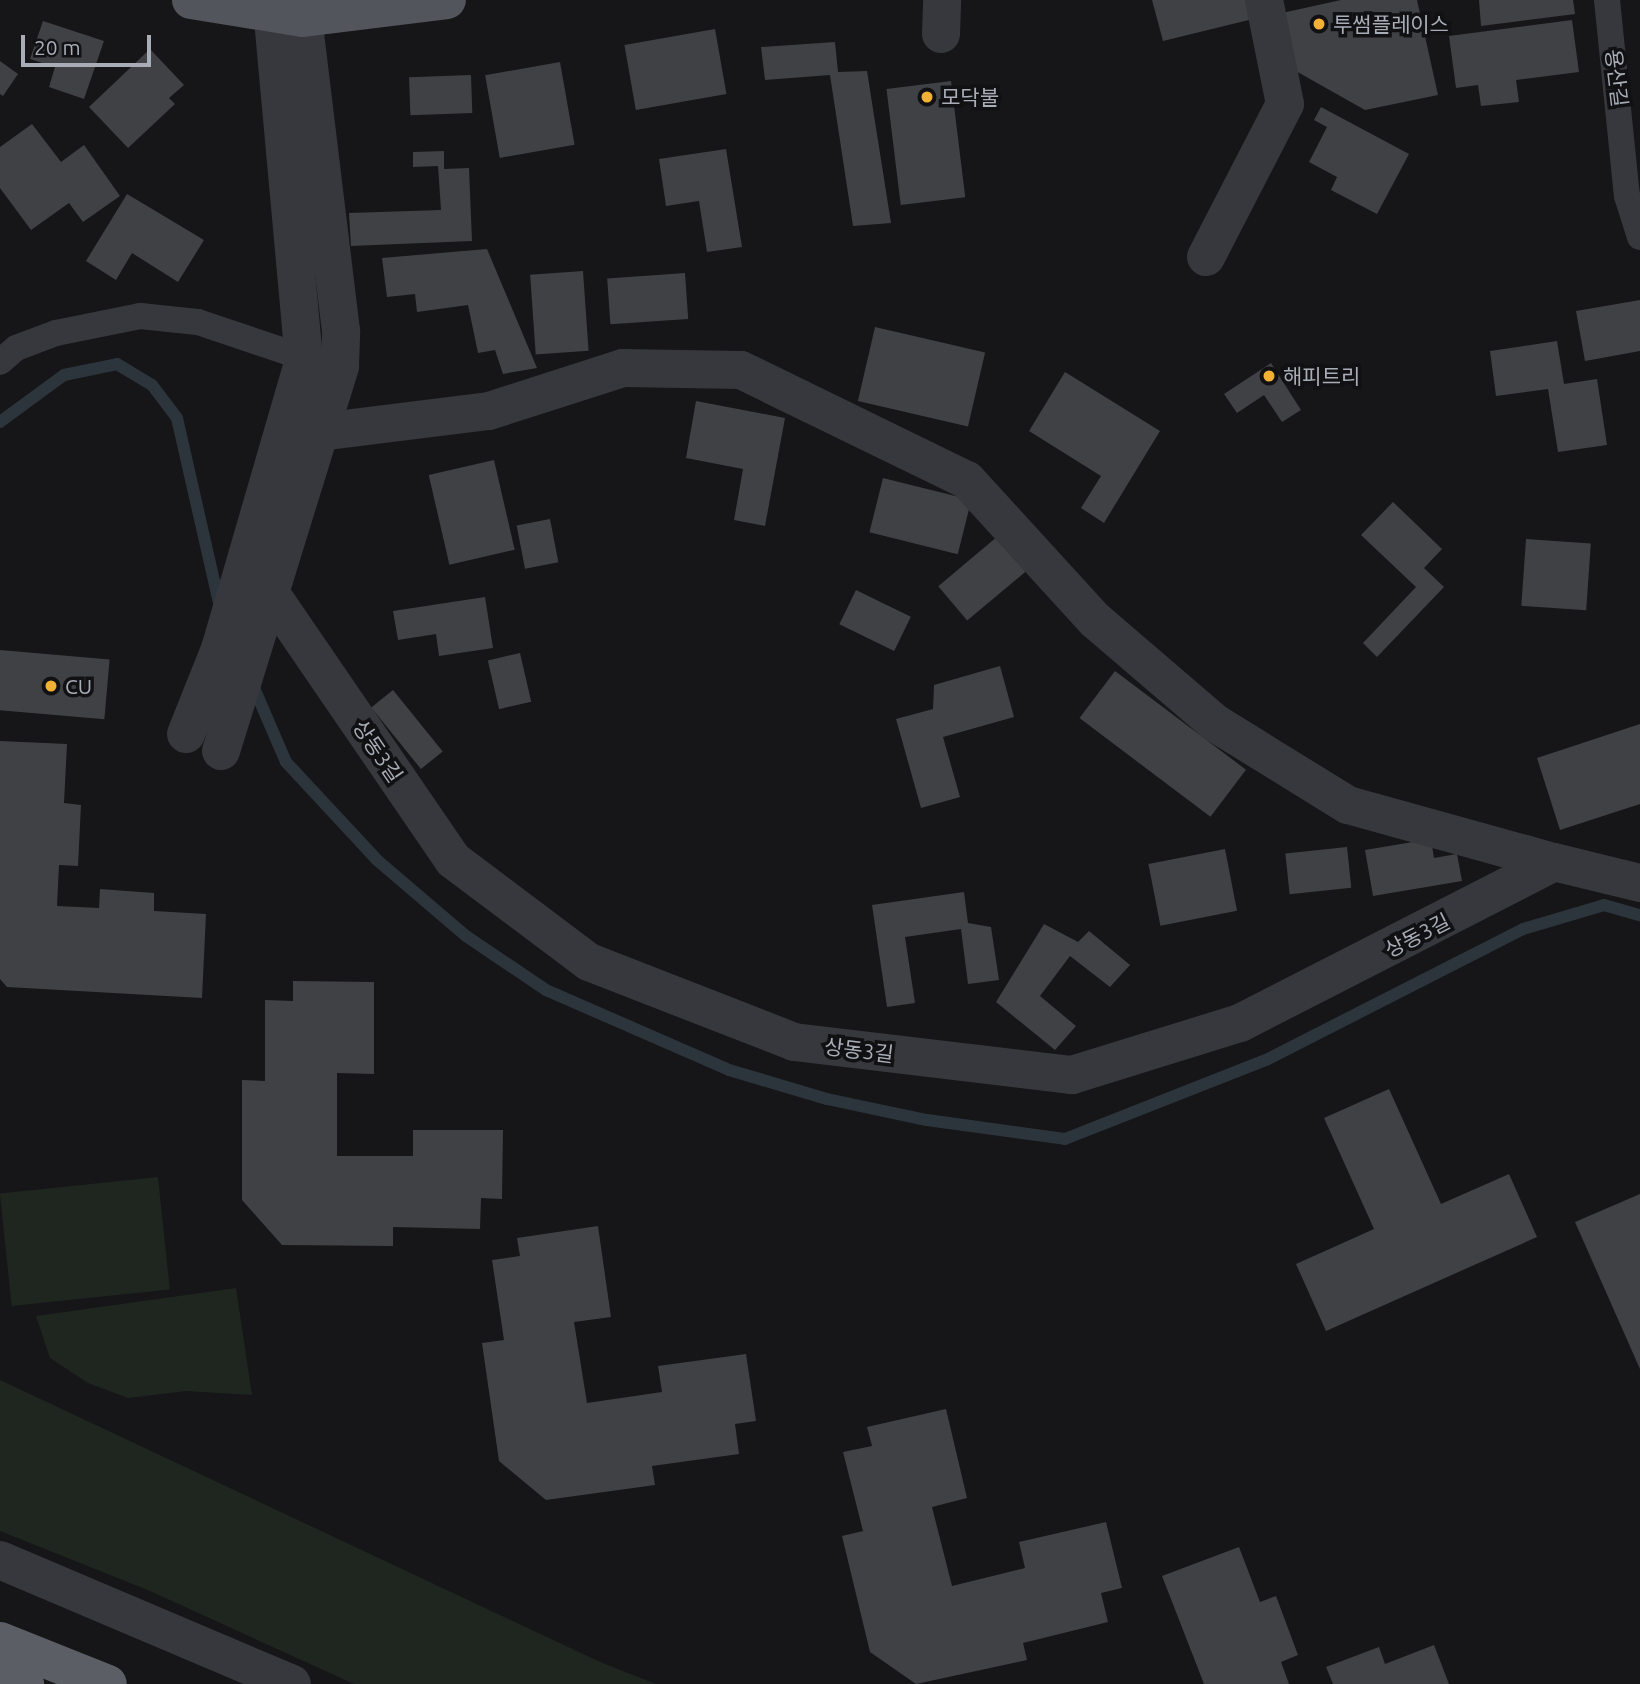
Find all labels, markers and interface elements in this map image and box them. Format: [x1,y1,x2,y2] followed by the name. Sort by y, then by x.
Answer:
[1333,11,1449,37] place label: 투썸플레이스
[1311,16,1327,32] marker: 투썸플레이스
[24,21,154,65] scale bar
[34,35,81,59] text: 20 m
[1601,48,1633,108] street label: 용산길
[941,84,999,110] place label: 모닥불
[919,89,935,105] marker: 모닥불
[1283,363,1360,389] place label: 해피트리
[1261,368,1277,384] marker: 해피트리
[65,673,92,699] place label: CU
[43,678,59,694] marker: CU
[348,715,408,787] street label: 상동3길
[1380,908,1454,962] street label: 상동3길
[823,1033,895,1067] street label: 상동3길

